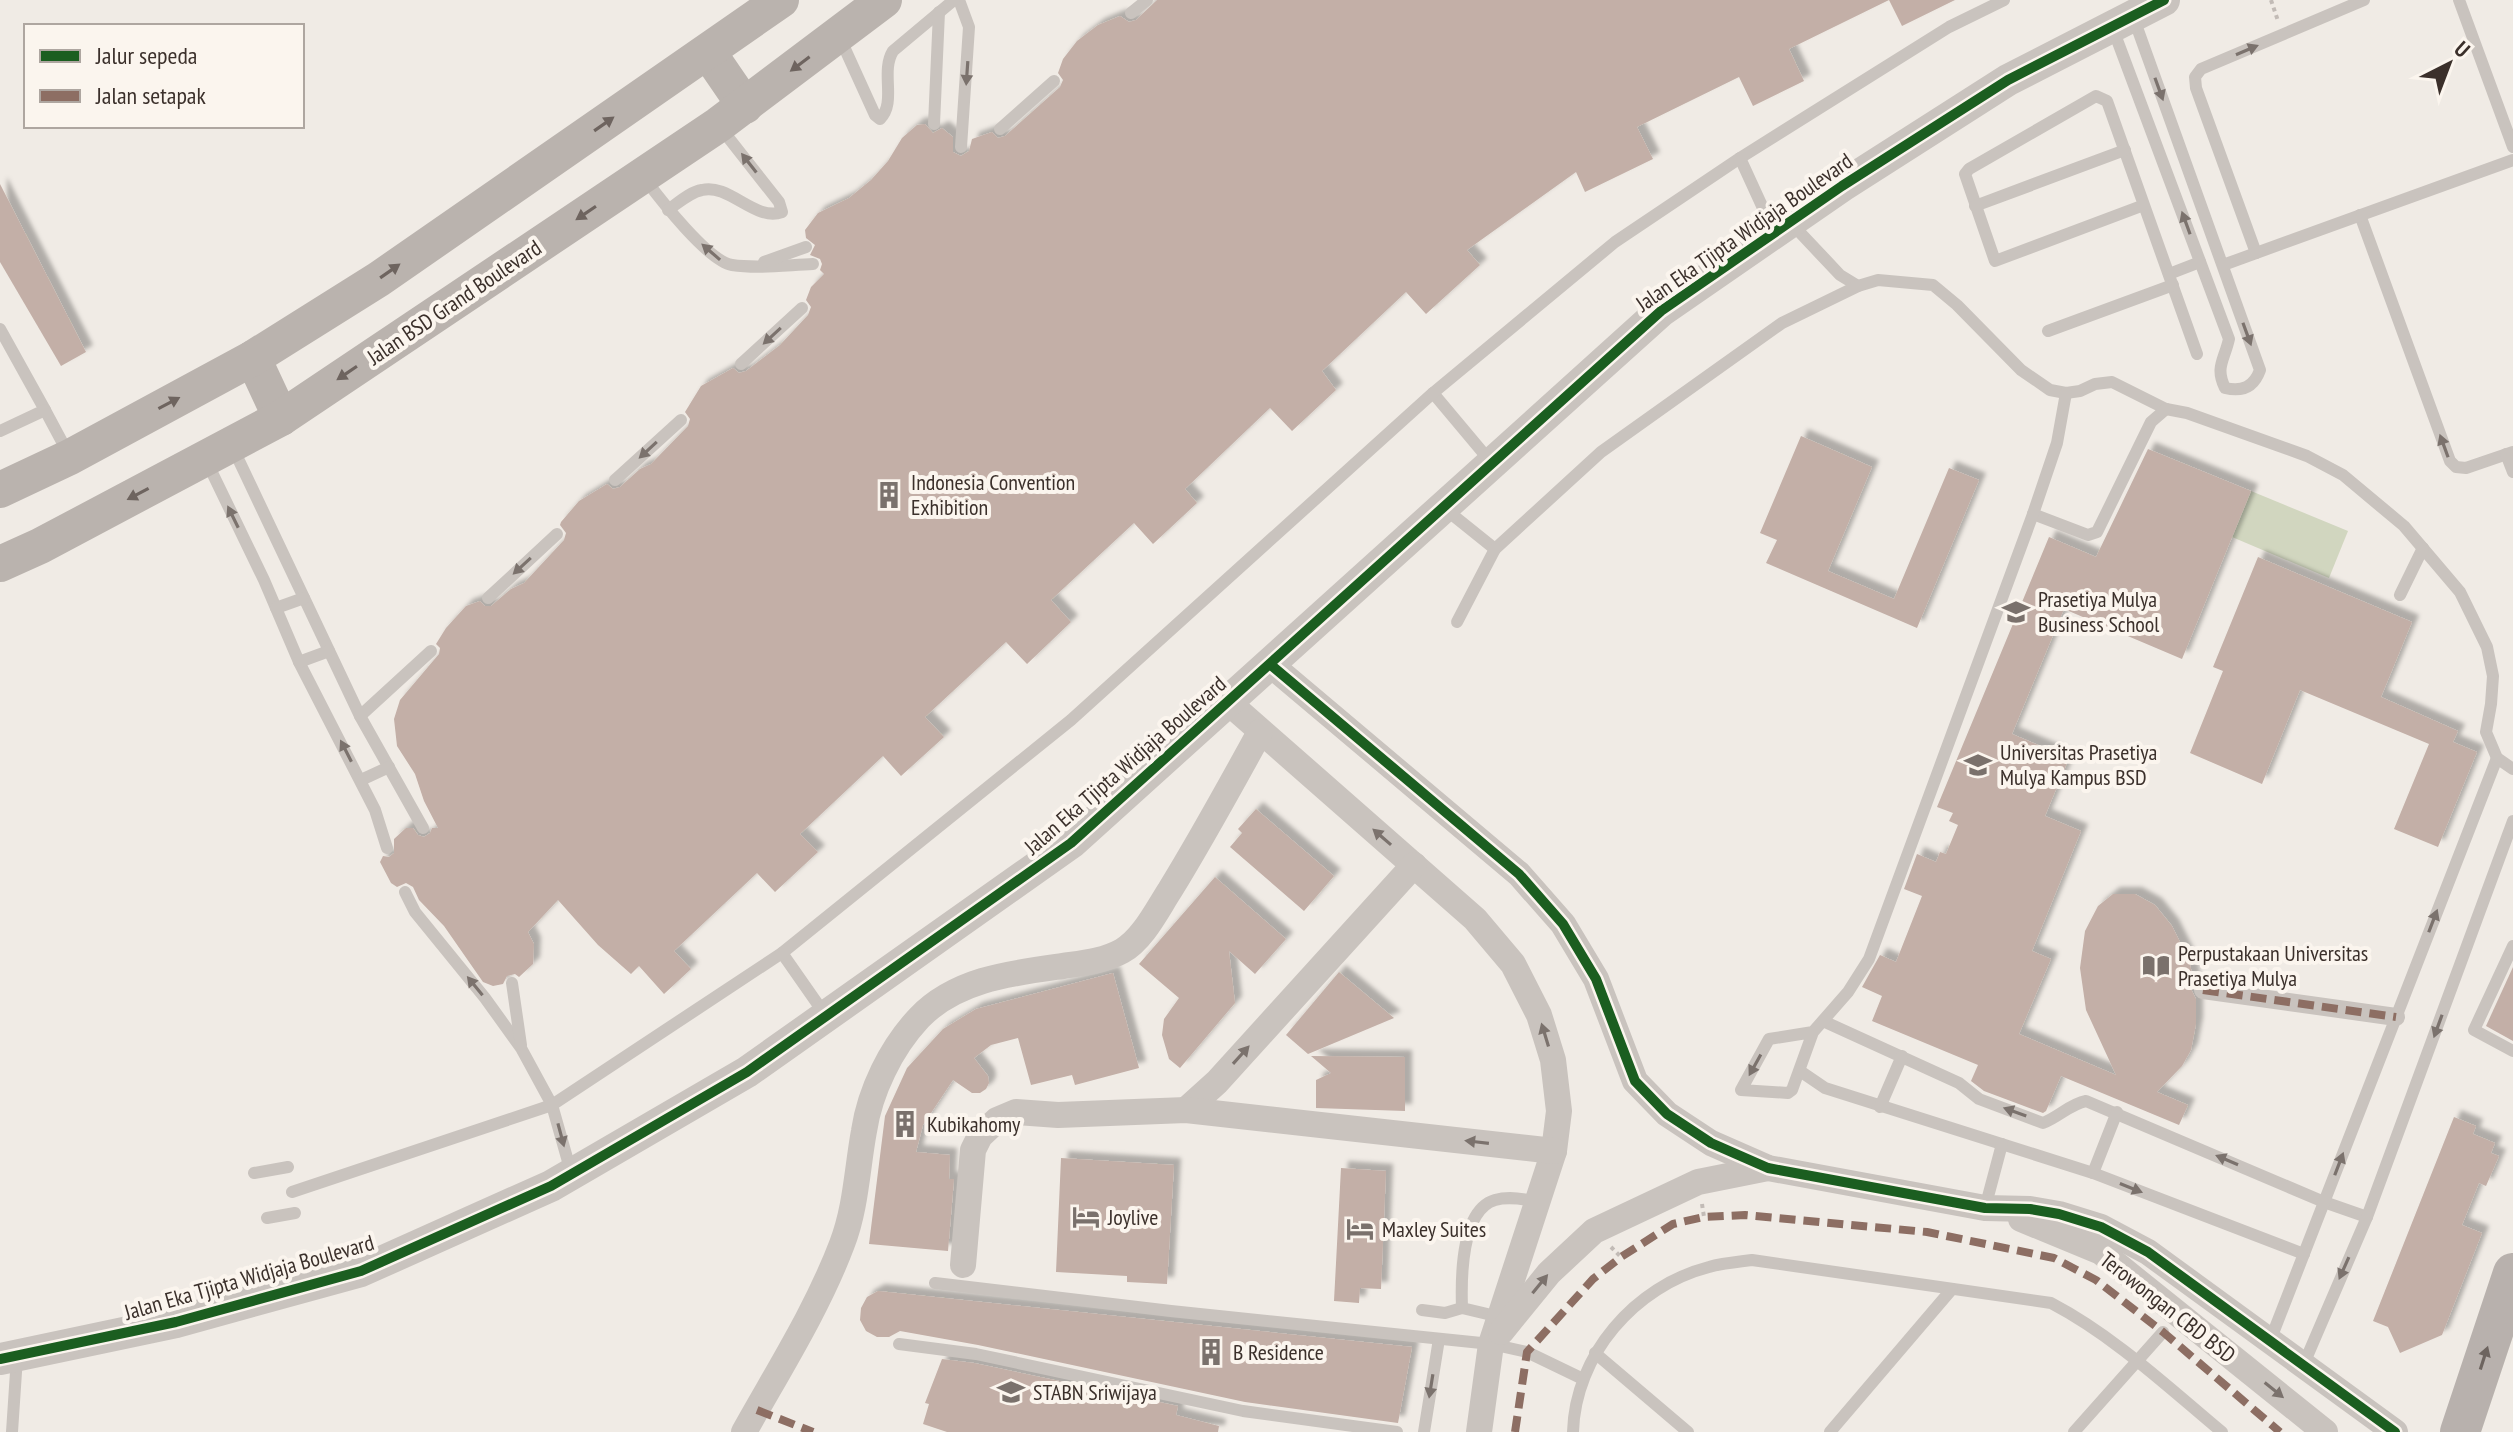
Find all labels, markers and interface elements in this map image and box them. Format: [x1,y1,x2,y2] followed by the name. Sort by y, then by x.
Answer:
[24,24,304,128] legend
[2409,24,2489,104] north arrow
[2449,35,2476,63] text: U
[95,40,197,71] text: Jalur sepeda
[2235,43,2259,56] one-way arrow
[790,56,810,72] one-way arrow
[960,61,973,86] one-way arrow
[2154,77,2166,101] one-way arrow
[95,80,206,111] text: Jalan setapak
[594,117,615,132] one-way arrow
[1629,146,1858,318] street label: Jalan Eka Tjipta Widjaja Boulevard
[741,153,757,173] one-way arrow
[576,205,597,220] one-way arrow
[2179,211,2192,235] one-way arrow
[361,233,546,371] street label: Jalan BSD Grand Boulevard
[702,244,722,261] one-way arrow
[379,264,401,279] one-way arrow
[2241,322,2254,346] one-way arrow
[763,327,782,345] one-way arrow
[337,366,358,381] one-way arrow
[158,397,180,411] one-way arrow
[2438,434,2450,458] one-way arrow
[639,440,658,458] one-way arrow
[911,468,1075,521] place label: Indonesia Convention Exhibition
[874,480,904,510] building icon: Indonesia Convention Exhibition
[127,486,149,500] one-way arrow
[226,505,240,528] one-way arrow
[513,557,533,574] one-way arrow
[2038,585,2160,638] place label: Prasetiya Mulya Business School
[2001,597,2031,627] school or university icon: Prasetiya Mulya Business School
[1018,670,1232,861] street label: Jalan Eka Tjipta Widjaja Boulevard
[2000,738,2157,791] place label: Universitas Prasetiya Mulya Kampus BSD
[339,740,352,763] one-way arrow
[1963,750,1993,780] school or university icon: Universitas Prasetiya Mulya Kampus BSD
[1373,829,1392,847] one-way arrow
[2427,909,2440,933] one-way arrow
[2178,939,2368,992] place label: Perpustakaan Universitas Prasetiya Mulya
[2141,951,2171,981] library icon: Perpustakaan Universitas Prasetiya Mulya
[467,976,484,996] one-way arrow
[2431,1014,2444,1038] one-way arrow
[1538,1022,1551,1046] one-way arrow
[1232,1046,1250,1065] one-way arrow
[1749,1053,1762,1076] one-way arrow
[2003,1105,2027,1118] one-way arrow
[890,1109,920,1139] building icon: Kubikahomy
[927,1110,1021,1138] place label: Kubikahomy
[555,1123,567,1148] one-way arrow
[1464,1135,1489,1148] one-way arrow
[2333,1152,2346,1176] one-way arrow
[2215,1154,2238,1167] one-way arrow
[2119,1182,2143,1195] one-way arrow
[1071,1202,1101,1232] hotel icon: Joylive
[1107,1203,1158,1231] place label: Joylive
[1345,1214,1375,1244] hotel icon: Maxley Suites
[1382,1215,1486,1243] place label: Maxley Suites
[120,1228,377,1326] street label: Jalan Eka Tjipta Widjaja Boulevard
[2095,1245,2241,1369] street label: Terowongan CBD BSD
[2337,1257,2351,1280] one-way arrow
[1531,1274,1548,1294] one-way arrow
[1196,1337,1226,1367] building icon: B Residence
[1233,1338,1324,1366] place label: B Residence
[2478,1345,2490,1369] one-way arrow
[1425,1373,1437,1398] one-way arrow
[996,1377,1026,1407] school or university icon: STABN Sriwijaya
[1033,1378,1157,1406] place label: STABN Sriwijaya
[2263,1381,2283,1398] one-way arrow

